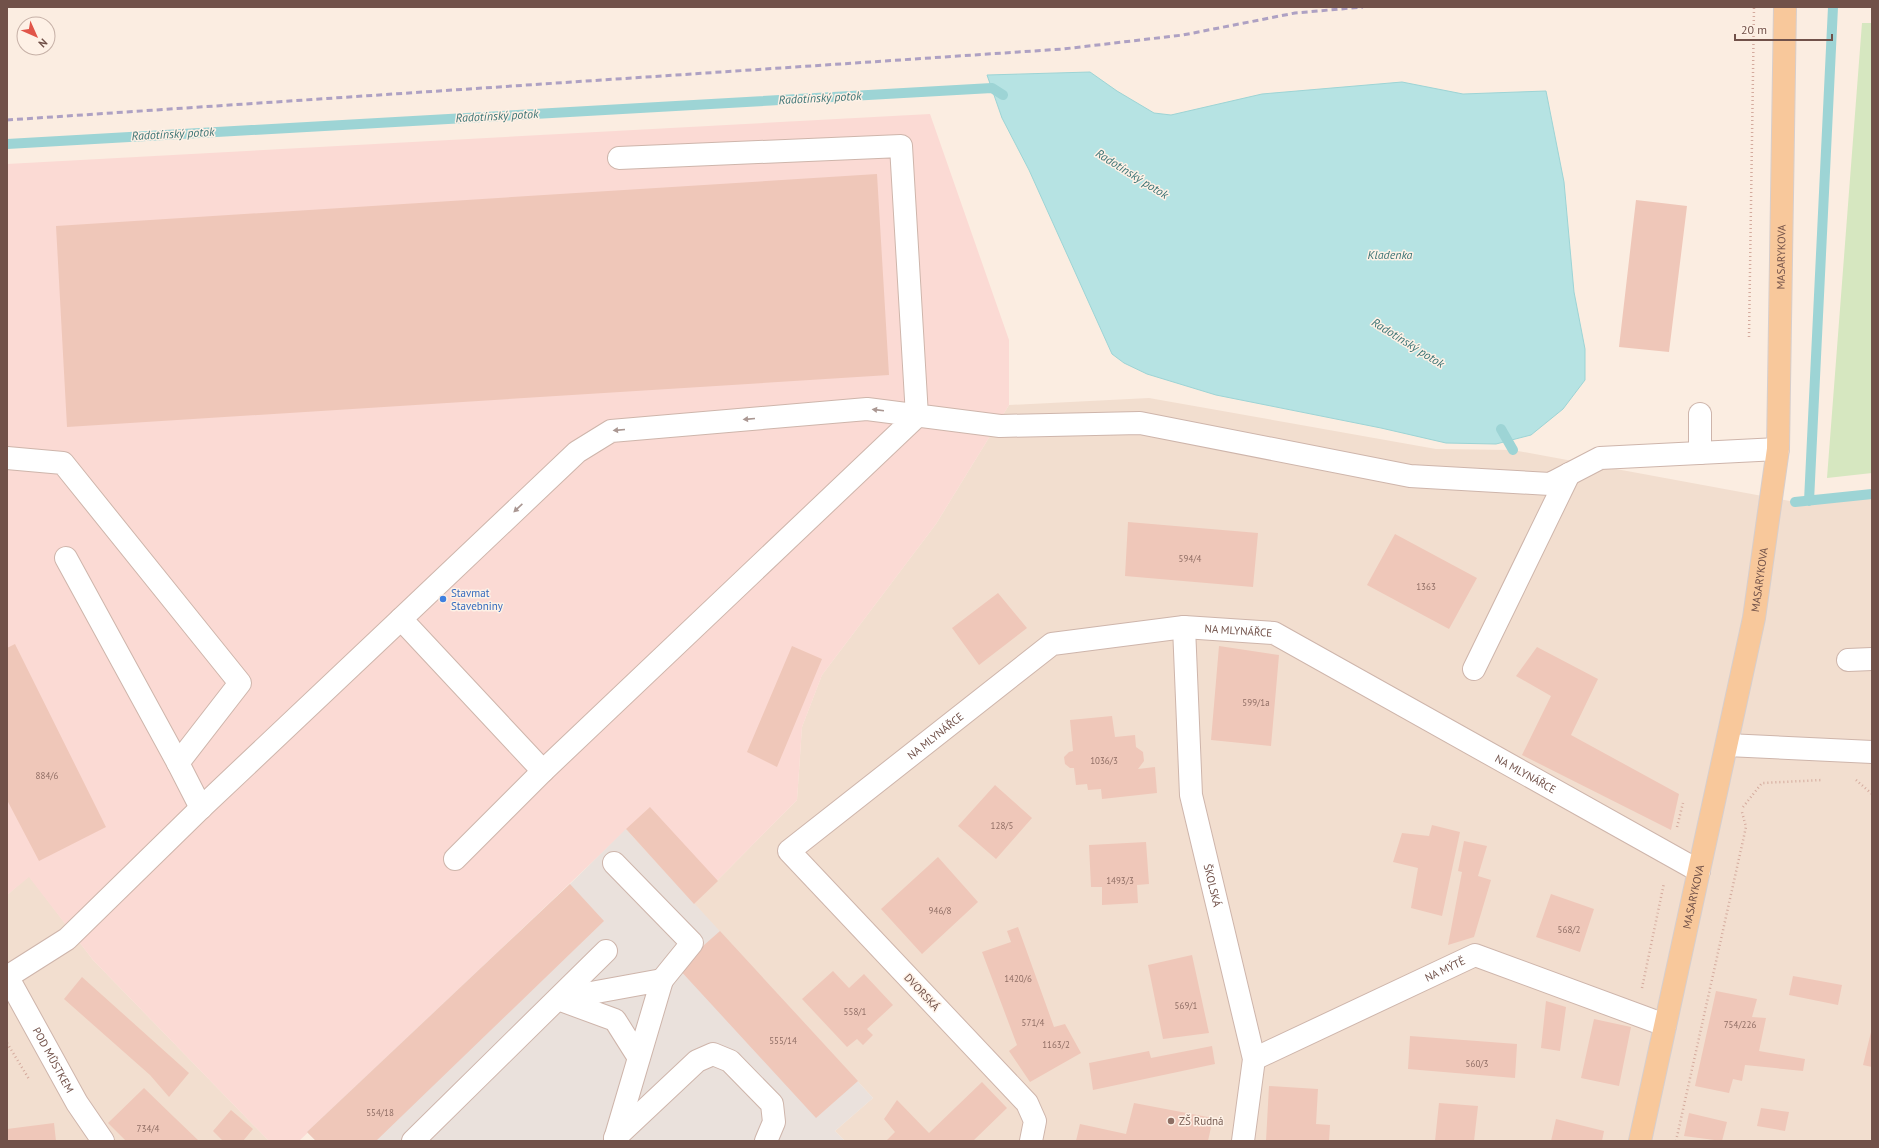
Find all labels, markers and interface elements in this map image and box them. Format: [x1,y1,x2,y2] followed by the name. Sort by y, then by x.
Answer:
[16,16,56,56] north arrow
[1735,16,1832,42] scale bar
[1741,22,1767,37] text: 20 m
[36,36,51,51] text: N
[778,88,862,107] water label: Radotínský potok
[455,106,539,125] water label: Radotínský potok
[131,124,215,143] water label: Radotínský potok
[1093,145,1172,202] water label: Radotínský potok
[1774,224,1789,290] street label: MASARYKOVA
[1368,247,1413,262] water label: Kladenka
[1369,314,1448,371] water label: Radotínský potok
[872,407,885,414] one-way arrow
[743,416,755,422] one-way arrow
[613,427,626,434] one-way arrow
[513,504,523,513] one-way arrow
[1748,546,1771,613] street label: MASARYKOVA
[1179,553,1201,564] house number: 594/4
[1416,581,1436,592] house number: 1363
[451,586,504,613] place label: Stavmat Stavebniny
[438,594,448,604] marker: Stavmat Stavebniny
[1204,621,1273,640] street label: NA MLYNÁŘCE
[1242,697,1270,708] house number: 599/1a
[904,709,966,762] street label: NA MLYNÁŘCE
[1493,751,1559,797] street label: NA MLYNÁŘCE
[1090,755,1118,766] house number: 1036/3
[36,770,58,781] house number: 884/6
[991,820,1013,831] house number: 128/5
[1201,862,1225,909] street label: ŠKOLSKÁ
[1679,863,1707,930] street label: MASARYKOVA
[1106,875,1134,886] house number: 1493/3
[929,905,951,916] house number: 946/8
[1558,924,1580,935] house number: 568/2
[1422,954,1467,985] street label: NA MÝTĚ
[901,971,943,1014] street label: DVORSKÁ
[1004,973,1032,984] house number: 1420/6
[1175,1000,1197,1011] house number: 569/1
[844,1006,866,1017] house number: 558/1
[1022,1017,1044,1028] house number: 571/4
[1724,1019,1756,1030] house number: 754/226
[30,1025,77,1095] street label: POD MŮSTKEM
[769,1035,797,1046] house number: 555/14
[1042,1039,1070,1050] house number: 1163/2
[1466,1058,1488,1069] house number: 560/3
[366,1107,394,1118] house number: 554/18
[1179,1114,1224,1128] place label: ZŠ Rudná
[1166,1116,1176,1126] marker: ZŠ Rudná
[137,1123,159,1134] house number: 734/4

